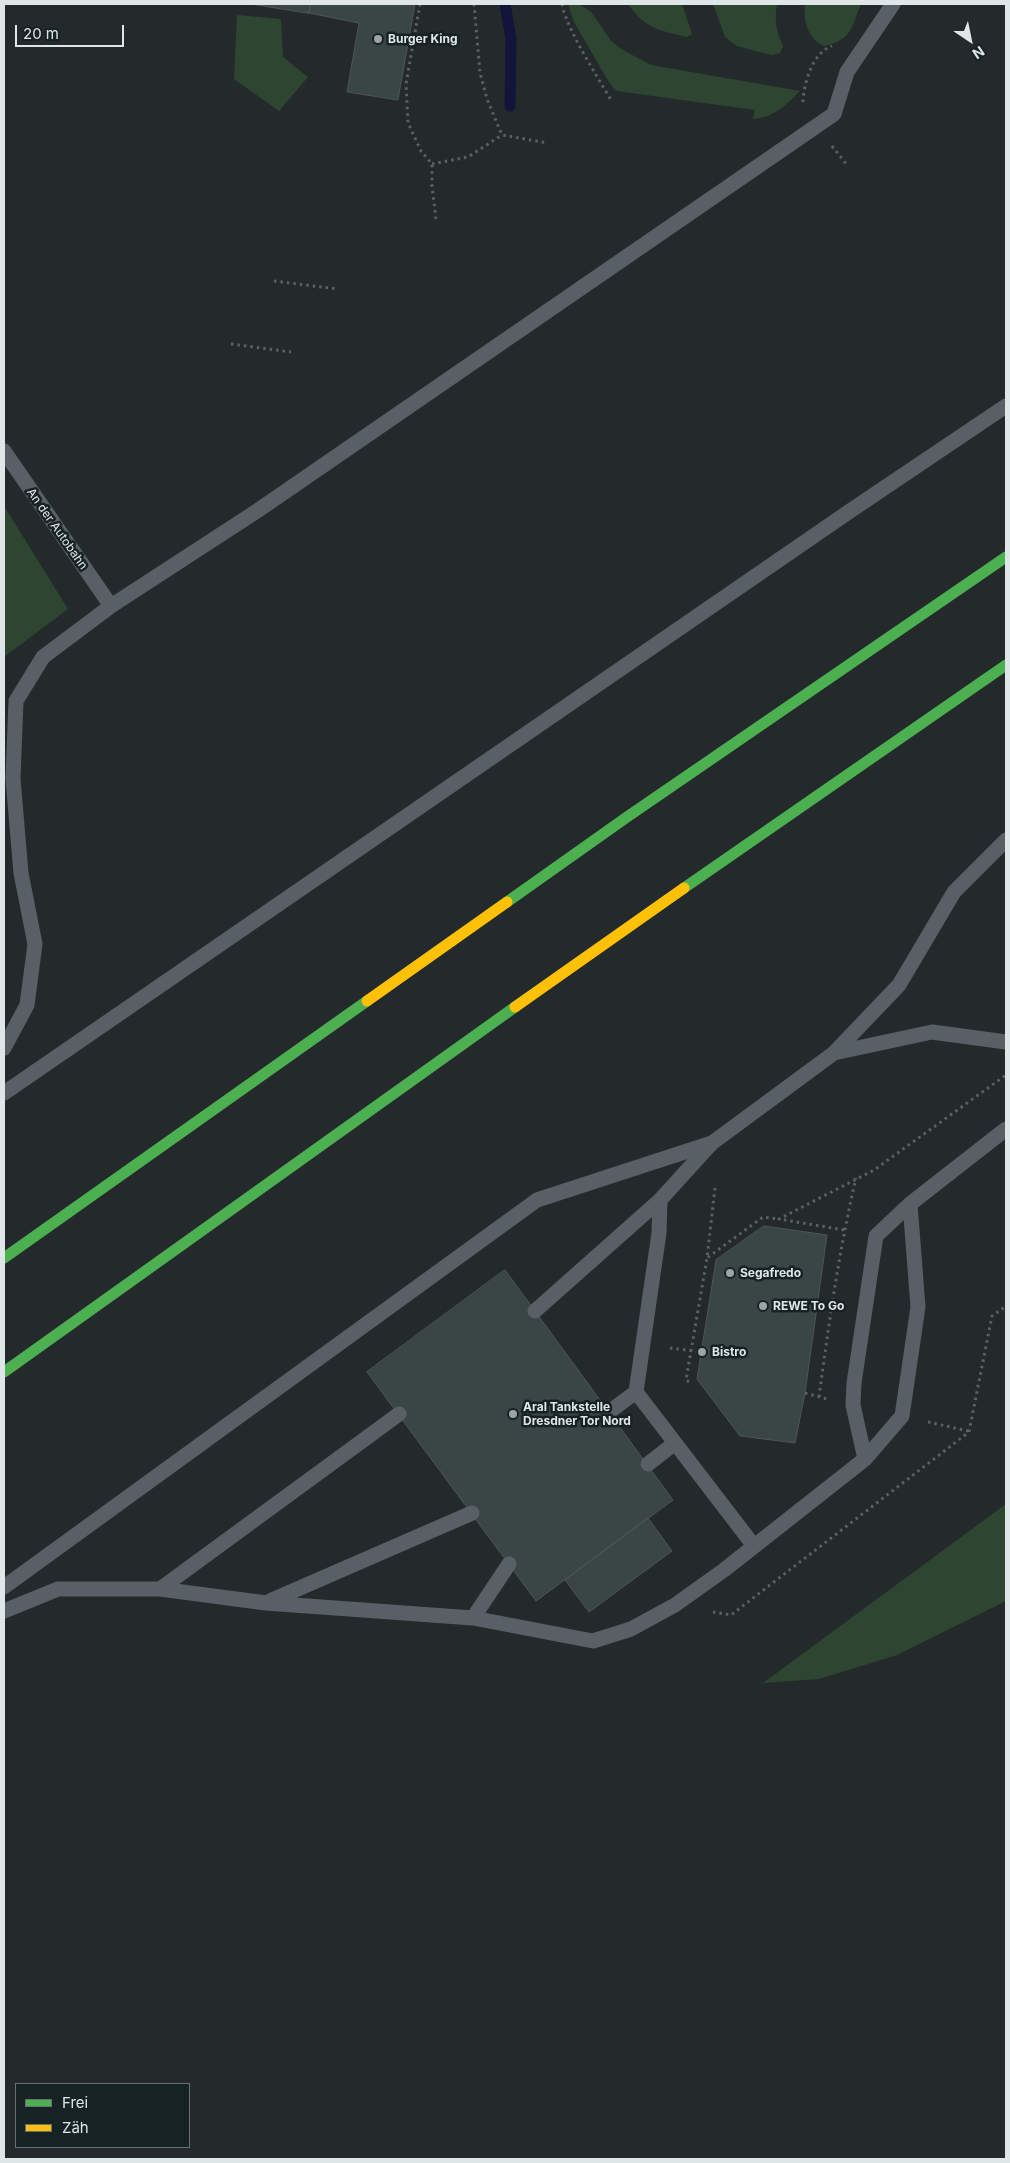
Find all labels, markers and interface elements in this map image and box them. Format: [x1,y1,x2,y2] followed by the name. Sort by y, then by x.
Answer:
[18,15,126,47] scale bar
[945,15,995,65] north arrow
[23,24,59,43] text: 20 m
[388,32,457,46] place label: Burger King
[372,33,384,45] marker: Burger King
[969,43,988,63] text: N
[24,486,90,572] street label: An der Autobahn
[740,1266,801,1280] place label: Segafredo
[724,1267,736,1279] marker: Segafredo
[773,1299,844,1313] place label: REWE To Go
[757,1300,769,1312] marker: REWE To Go
[712,1345,746,1359] place label: Bistro
[696,1346,708,1358] marker: Bistro
[523,1400,631,1428] place label: Aral Tankstelle Dresdner Tor Nord
[507,1408,519,1420] marker: Aral Tankstelle Dresdner Tor Nord
[15,2083,190,2148] legend
[62,2093,88,2112] text: Frei
[62,2118,89,2137] text: Zäh

